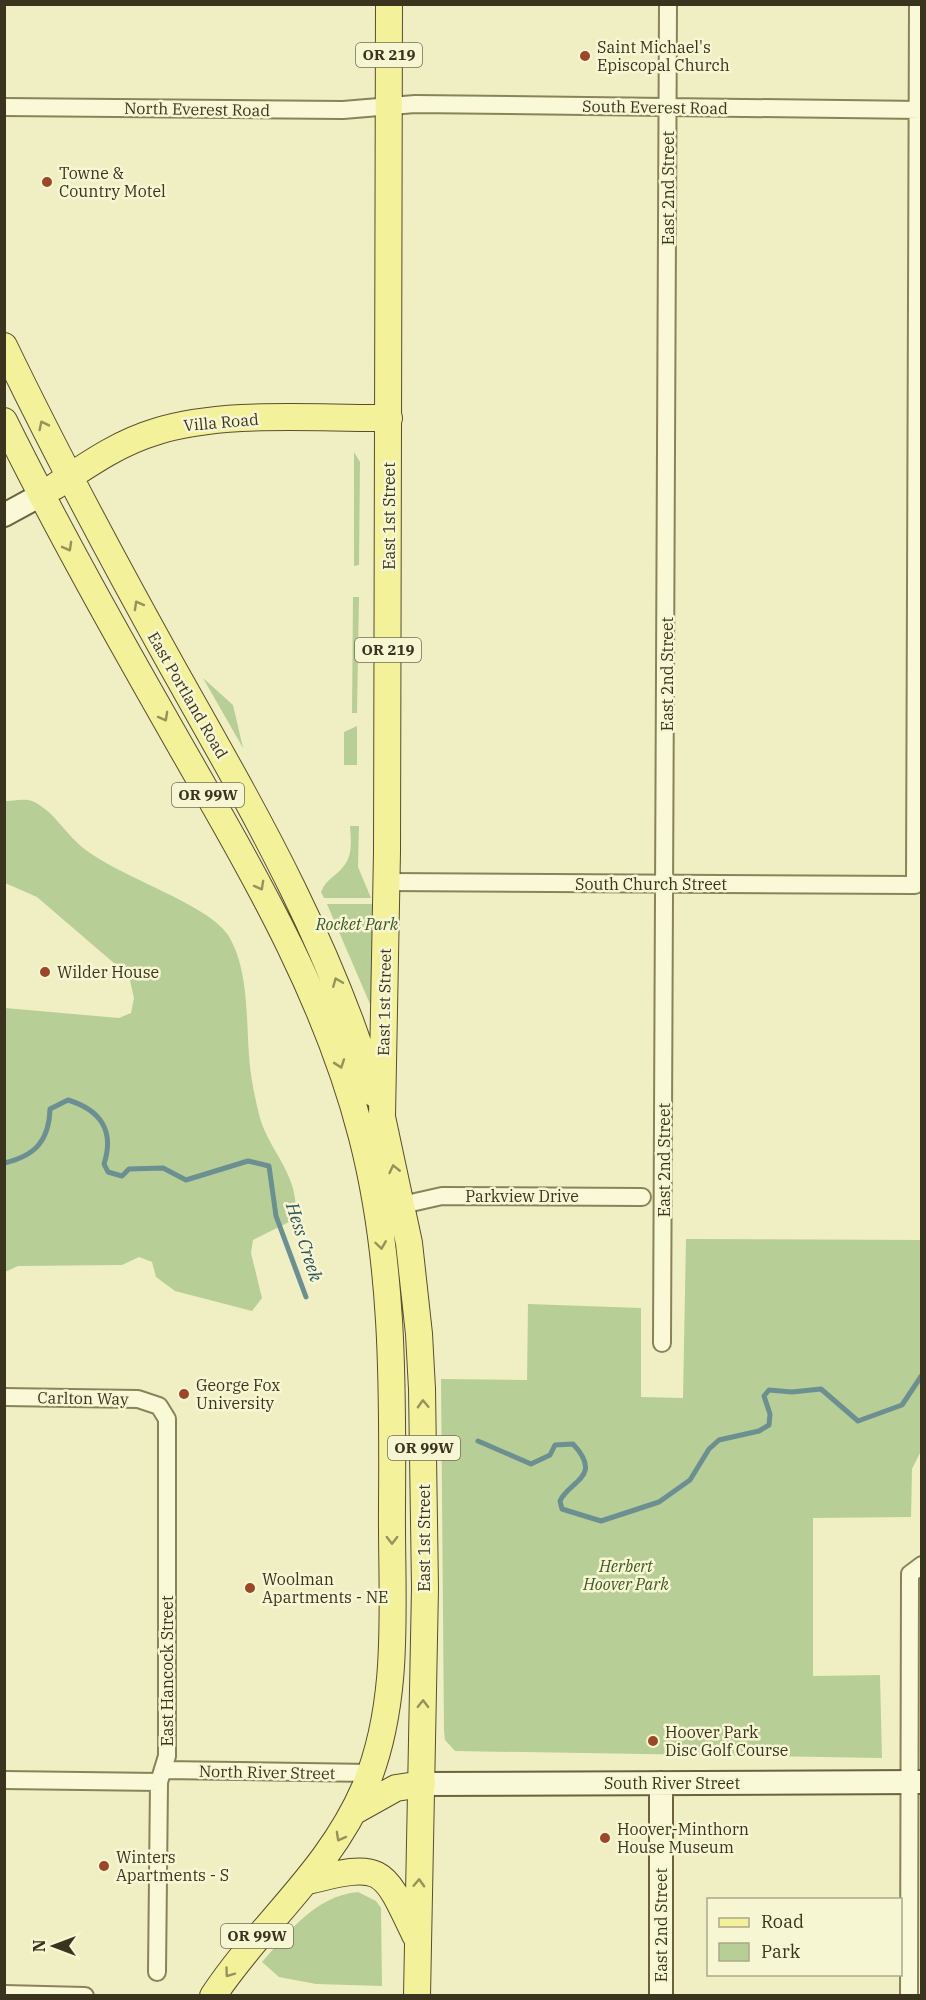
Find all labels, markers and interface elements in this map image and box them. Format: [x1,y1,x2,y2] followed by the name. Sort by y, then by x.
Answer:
[597,37,730,75] place label: Saint Michael's Episcopal Church
[356,43,422,67] road number: OR 219
[578,49,592,63] marker: Saint Michael's Episcopal Church
[582,96,728,118] street label: South Everest Road
[124,98,270,120] street label: North Everest Road
[658,131,678,245] street label: East 2nd Street
[59,163,166,201] place label: Towne & Country Motel
[40,175,54,189] marker: Towne & Country Motel
[182,409,260,435] street label: Villa Road
[38,420,50,431] one-way arrow
[379,462,399,570] street label: East 1st Street
[61,541,72,551] one-way arrow
[134,601,145,612] one-way arrow
[657,617,677,731] street label: East 2nd Street
[144,628,233,762] street label: East Portland Road
[355,638,421,662] road number: OR 219
[157,710,168,721] one-way arrow
[172,783,244,807] road number: OR 99W
[575,874,727,894] street label: South Church Street
[253,880,264,890] one-way arrow
[315,914,399,934] park label: Rocket Park
[373,948,395,1056] street label: East 1st Street
[57,962,159,982] place label: Wilder House
[38,965,52,979] marker: Wilder House
[332,977,344,988] one-way arrow
[332,1058,345,1069] one-way arrow
[654,1103,674,1217] street label: East 2nd Street
[389,1164,402,1174] one-way arrow
[465,1186,579,1206] street label: Parkview Drive
[281,1198,328,1285] water label: Hess Creek
[375,1240,387,1250] one-way arrow
[196,1375,280,1413] place label: George Fox University
[37,1387,129,1409] street label: Carlton Way
[177,1387,191,1401] marker: George Fox University
[417,1400,429,1409] one-way arrow
[388,1436,460,1460] road number: OR 99W
[414,1484,434,1592] street label: East 1st Street
[386,1535,398,1544] one-way arrow
[582,1556,669,1594] park label: Herbert Hoover Park
[262,1569,388,1607] place label: Woolman Apartments - NE
[243,1581,257,1595] marker: Woolman Apartments - NE
[157,1595,177,1747] street label: East Hancock Street
[417,1700,429,1709] one-way arrow
[665,1722,788,1760] place label: Hoover Park Disc Golf Course
[646,1734,660,1748] marker: Hoover Park Disc Golf Course
[199,1761,336,1783] street label: North River Street
[604,1773,740,1793] street label: South River Street
[617,1819,749,1857] place label: Hoover-Minthorn House Museum
[336,1831,347,1841] one-way arrow
[598,1831,612,1845] marker: Hoover-Minthorn House Museum
[116,1847,229,1885] place label: Winters Apartments - S
[97,1859,111,1873] marker: Winters Apartments - S
[651,1868,671,1982] street label: East 2nd Street
[413,1879,425,1888] one-way arrow
[707,1898,902,1976] legend
[761,1910,804,1933] text: Road
[24,1916,84,1976] north arrow
[221,1924,293,1948] road number: OR 99W
[29,1940,49,1952] text: N
[761,1940,801,1963] text: Park
[225,1967,236,1978] one-way arrow

